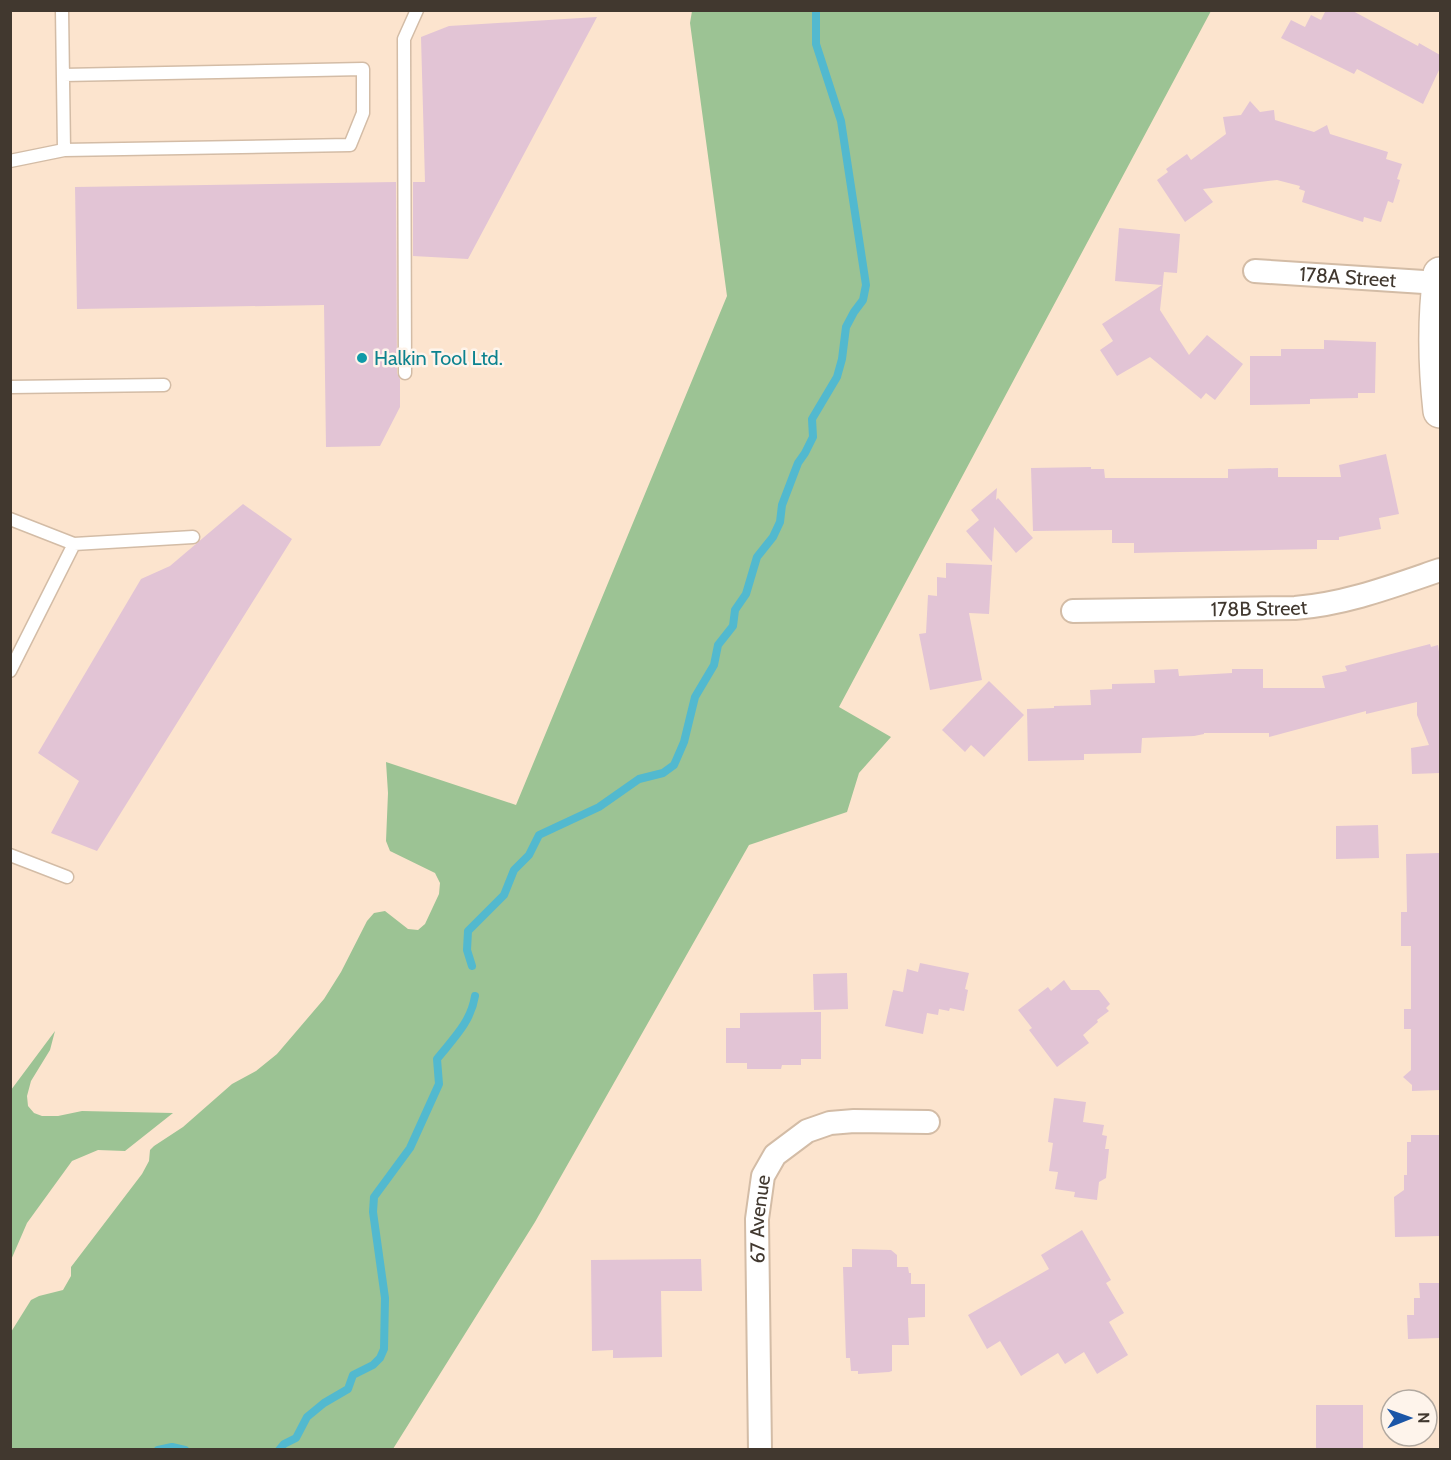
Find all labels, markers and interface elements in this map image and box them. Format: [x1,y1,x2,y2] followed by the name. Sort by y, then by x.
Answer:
[1299,262,1397,292] street label: 178A Street
[374,346,503,370] place label: Halkin Tool Ltd.
[355,351,369,365] marker: Halkin Tool Ltd.
[1211,595,1309,621] street label: 178B Street
[745,1173,775,1264] street label: 67 Avenue
[1379,1388,1439,1448] north arrow
[1414,1412,1433,1424] text: N

